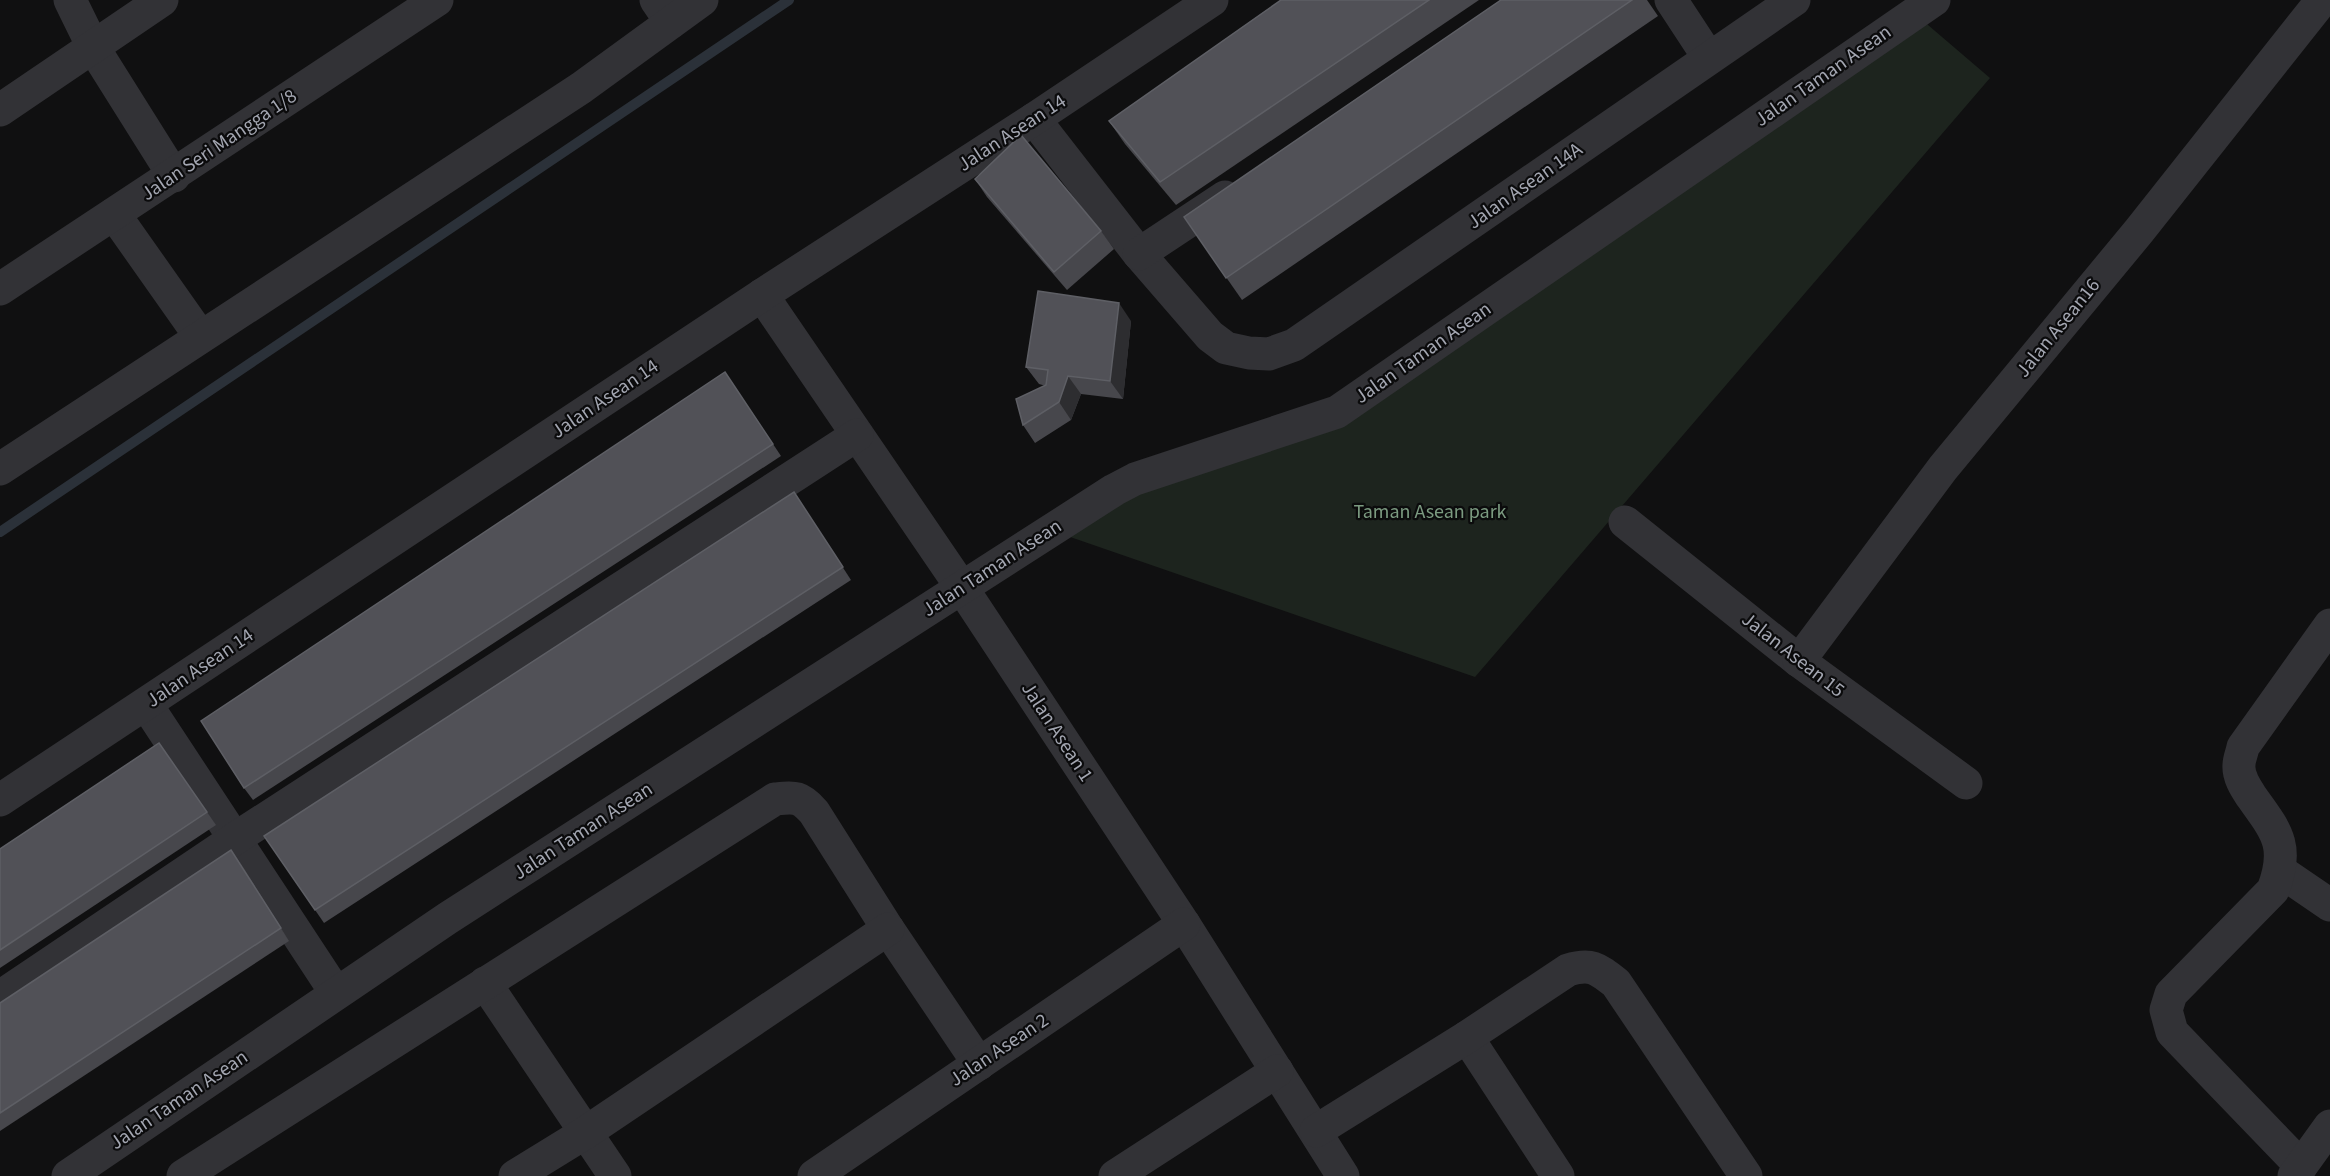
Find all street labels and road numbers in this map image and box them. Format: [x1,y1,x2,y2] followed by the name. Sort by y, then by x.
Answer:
[1749,18,1897,134] street label: Jalan Taman Asean
[135,82,303,208] street label: Jalan Seri Mangga 1/8
[952,87,1072,179] street label: Jalan Asean 14
[1462,136,1588,236] street label: Jalan Asean 14A
[2009,273,2107,383] street label: Jalan Asean16
[1349,295,1497,411] street label: Jalan Taman Asean
[546,353,664,445] street label: Jalan Asean 14
[917,512,1067,624] street label: Jalan Taman Asean
[1736,606,1850,704] street label: Jalan Asean 15
[141,622,259,714] street label: Jalan Asean 14
[1014,677,1100,787] street label: Jalan Asean 1
[508,775,658,887] street label: Jalan Taman Asean
[944,1006,1054,1094] street label: Jalan Asean 2
[104,1043,254,1157] street label: Jalan Taman Asean

